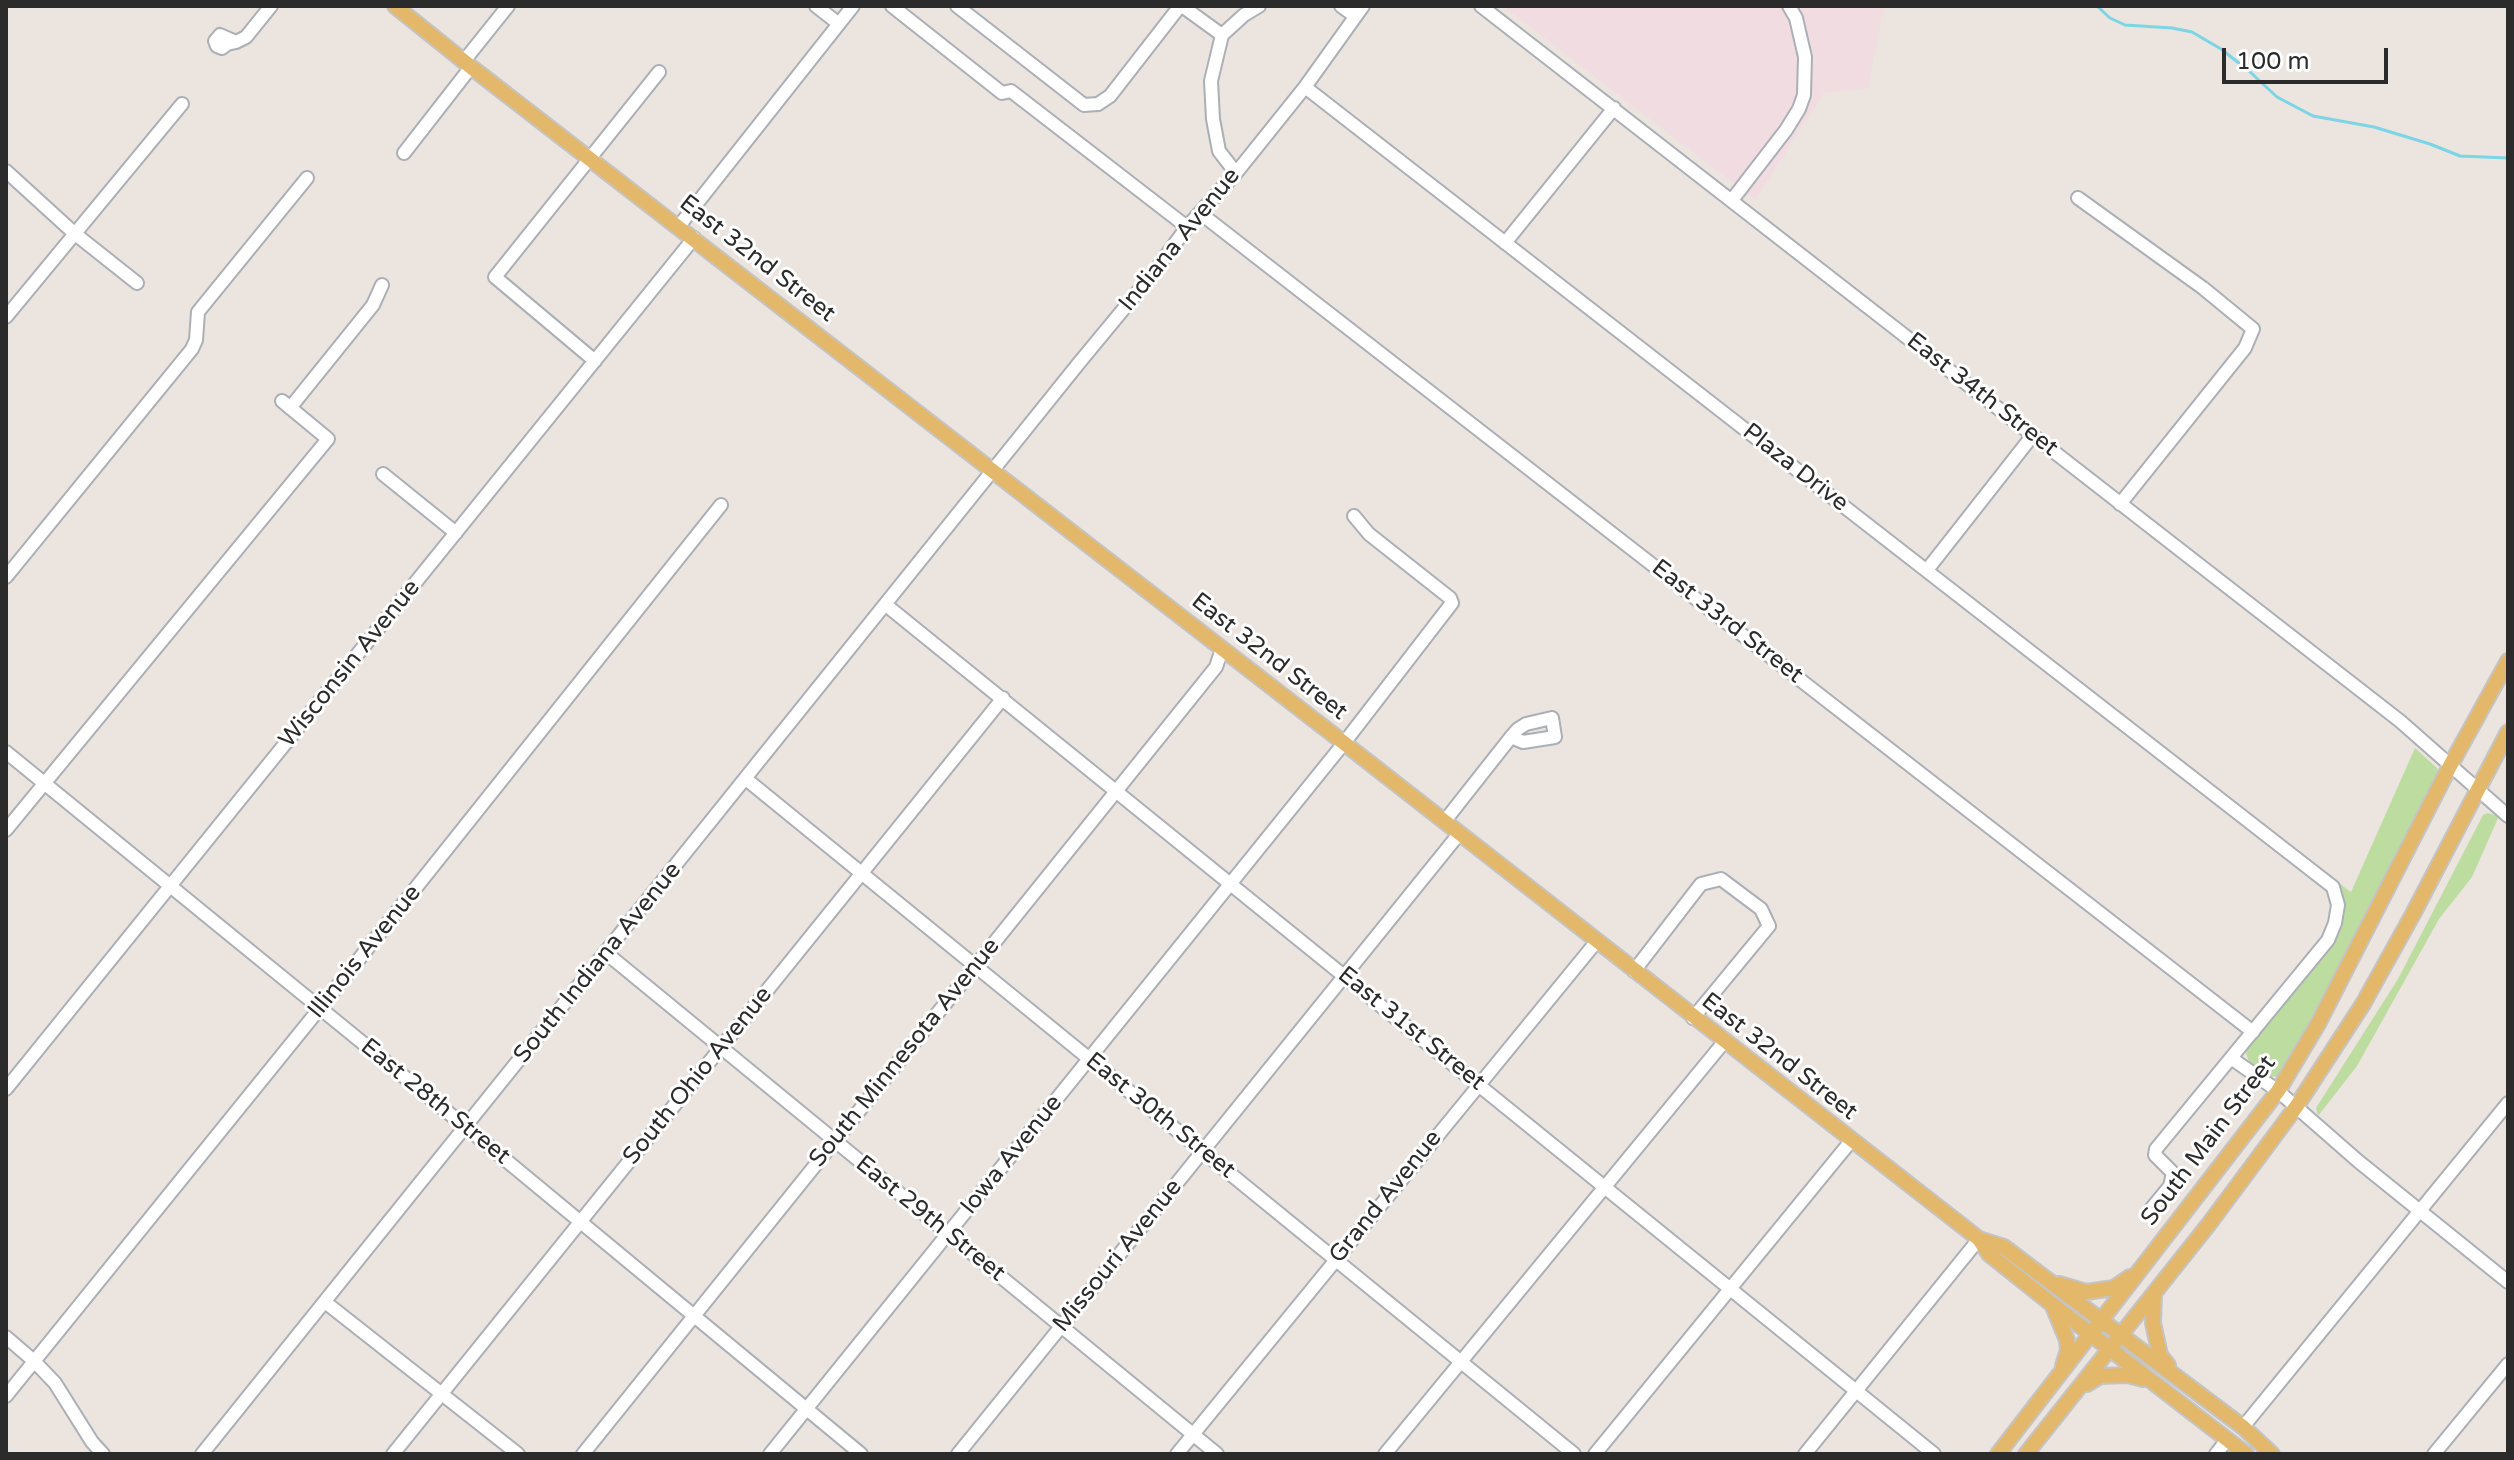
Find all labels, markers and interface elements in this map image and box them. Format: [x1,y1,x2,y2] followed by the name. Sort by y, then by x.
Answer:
[2226,32,2392,82] scale bar
[2236,47,2310,76] text: 100 m
[1113,163,1247,317] street label: Indiana Avenue
[673,189,841,329] street label: East 32nd Street
[1901,327,2063,463] street label: East 34th Street
[1736,418,1854,518] street label: Plaza Drive
[1645,554,1809,690] street label: East 33rd Street
[273,574,427,754] street label: Wisconsin Avenue
[1185,587,1353,727] street label: East 32nd Street
[508,857,688,1069] street label: South Indiana Avenue
[302,879,428,1025] street label: Illinois Avenue
[804,933,1006,1173] street label: South Minnesota Avenue
[1332,961,1490,1097] street label: East 31st Street
[617,981,779,1171] street label: South Ohio Avenue
[1695,987,1863,1127] street label: East 32nd Street
[354,1033,516,1171] street label: East 28th Street
[1079,1047,1241,1185] street label: East 30th Street
[2135,1050,2283,1232] street label: South Main Street
[955,1089,1069,1221] street label: Iowa Avenue
[1324,1125,1448,1269] street label: Grand Avenue
[849,1150,1011,1288] street label: East 29th Street
[1048,1174,1188,1338] street label: Missouri Avenue

